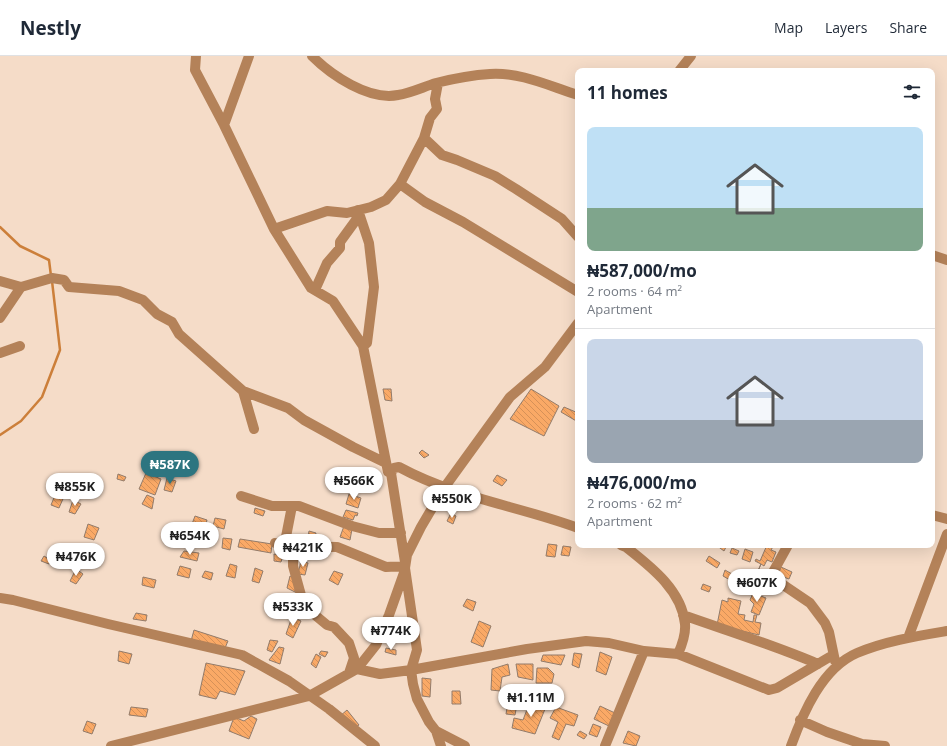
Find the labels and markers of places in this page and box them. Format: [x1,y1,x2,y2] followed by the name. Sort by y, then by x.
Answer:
[142,451,198,485] pin: ₦587K
[326,467,382,501] pin: ₦566K
[47,473,103,507] pin: ₦855K
[424,485,480,519] pin: ₦550K
[162,522,218,556] pin: ₦654K
[275,534,331,568] pin: ₦421K
[48,543,104,577] pin: ₦476K
[729,569,785,603] pin: ₦607K
[265,593,321,627] pin: ₦533K
[363,617,419,651] pin: ₦774K
[498,684,564,718] pin: ₦1.11M

